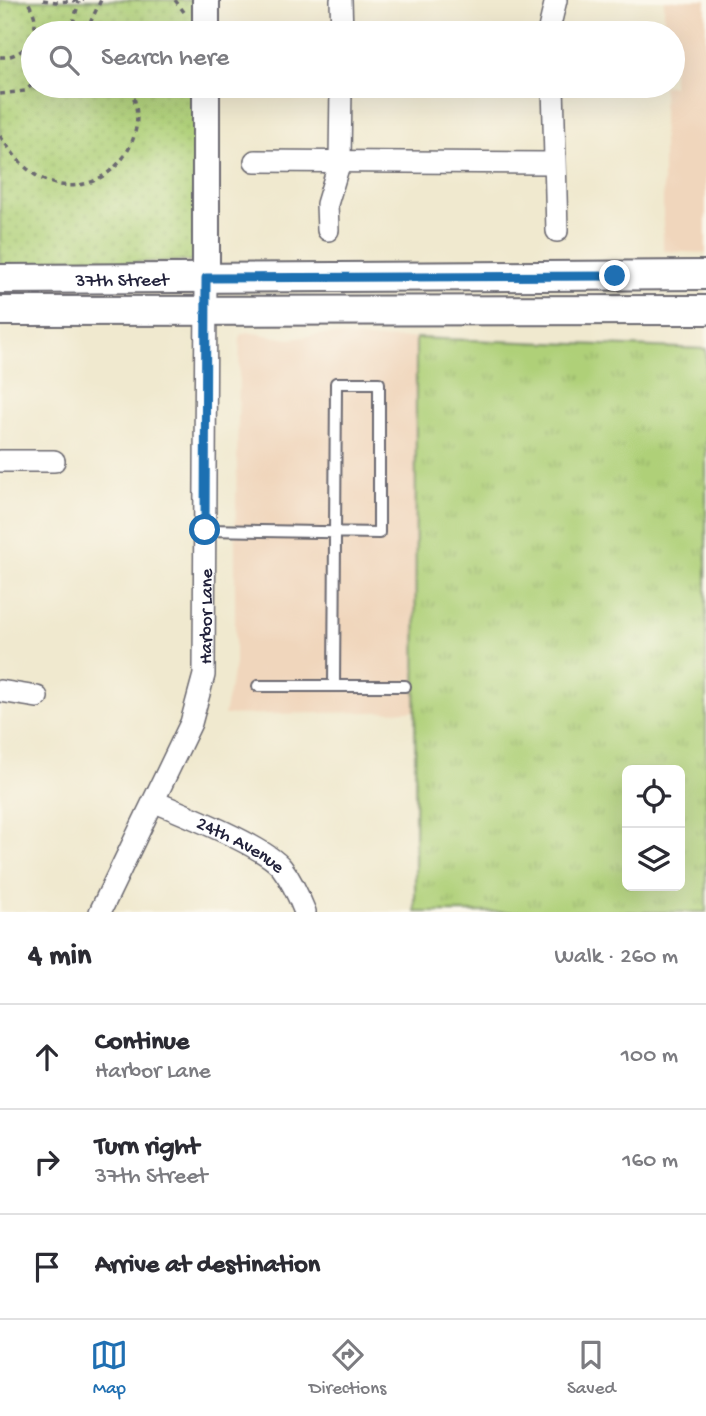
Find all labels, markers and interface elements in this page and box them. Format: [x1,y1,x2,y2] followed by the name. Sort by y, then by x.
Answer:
[21,21,685,98] search box
[45,41,83,79] icon: search
[101,44,229,75] text: Search here
[599,260,630,291] route end
[74,270,171,294] street label: 37th Street
[189,514,220,545] route start
[196,568,220,664] street label: Harbor Lane
[622,765,685,891] map controls
[622,765,685,828] button: locate
[192,813,289,879] street label: 24th Avenue
[622,828,685,891] button: layers
[28,940,91,975] text: 4 min
[554,944,678,971] text: Walk · 260 m
[95,1028,189,1059] text: Continue
[28,1038,66,1076] icon: ahead
[621,1043,678,1070] text: 100 m
[95,1059,211,1086] text: Harbor Lane
[95,1133,199,1164] text: Turn right
[28,1143,66,1181] icon: right
[622,1148,678,1175] text: 160 m
[95,1164,207,1191] text: 37th Street
[28,1248,66,1286] icon: arrive
[95,1251,320,1282] text: Arrive at destination
[90,1336,128,1401] tab: Map
[309,1336,386,1401] tab: Directions
[567,1336,616,1401] tab: Saved

